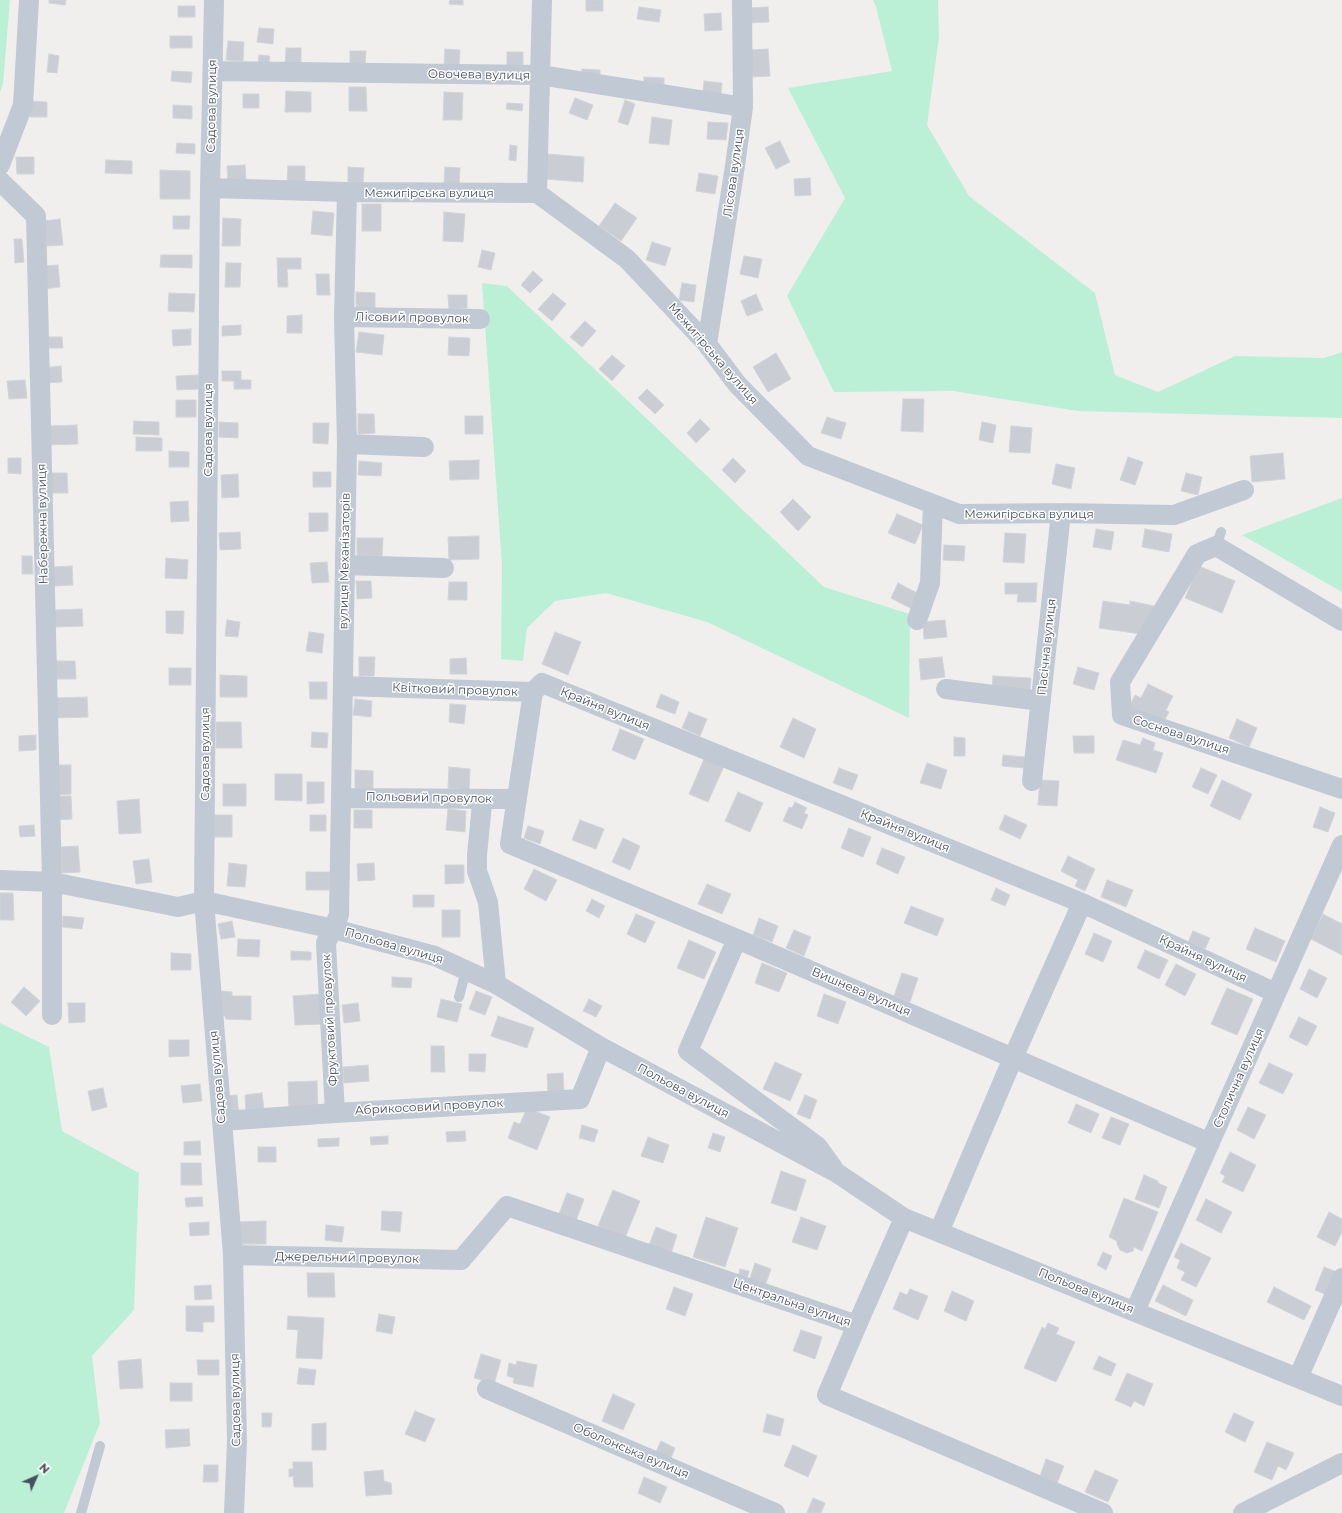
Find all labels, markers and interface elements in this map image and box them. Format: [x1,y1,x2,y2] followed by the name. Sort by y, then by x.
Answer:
[204,59,220,153] street label: Садова вулиця
[428,67,530,83] street label: Овочева вулиця
[721,128,747,218] street label: Лісова вулиця
[364,186,494,200] street label: Межигірська вулиця
[665,300,761,408] street label: Межигірська вулиця
[355,310,469,326] street label: Лісовий провулок
[201,383,215,477] street label: Садова вулиця
[35,463,51,585] street label: Набережна вулиця
[337,493,353,629] street label: вулиця Механізаторів
[964,507,1094,521] street label: Межигірська вулиця
[1035,598,1059,696] street label: Пасічна вулиця
[392,681,518,699] street label: Квітковий провулок
[558,684,652,734] street label: Крайня вулиця
[198,707,212,801] street label: Садова вулиця
[1131,713,1231,757] street label: Соснова вулиця
[366,790,492,806] street label: Польовий провулок
[858,806,952,856] street label: Крайня вулиця
[343,925,445,967] street label: Польова вулиця
[1157,932,1249,986] street label: Крайня вулиця
[319,954,341,1086] street label: Фруктовий провулок
[809,965,913,1019] street label: Вишнева вулиця
[1211,1026,1267,1130] street label: Столична вулиця
[207,1030,229,1124] street label: Садова вулиця
[635,1061,731,1121] street label: Польова вулиця
[354,1096,504,1118] street label: Абрикосовий провулок
[275,1250,419,1266] street label: Джерельний провулок
[1036,1265,1136,1317] street label: Польова вулиця
[731,1276,853,1330] street label: Центральна вулиця
[228,1353,244,1447] street label: Садова вулиця
[571,1420,691,1482] street label: Оболонська вулиця
[16,1457,56,1497] north arrow
[36,1460,53,1477] text: N

